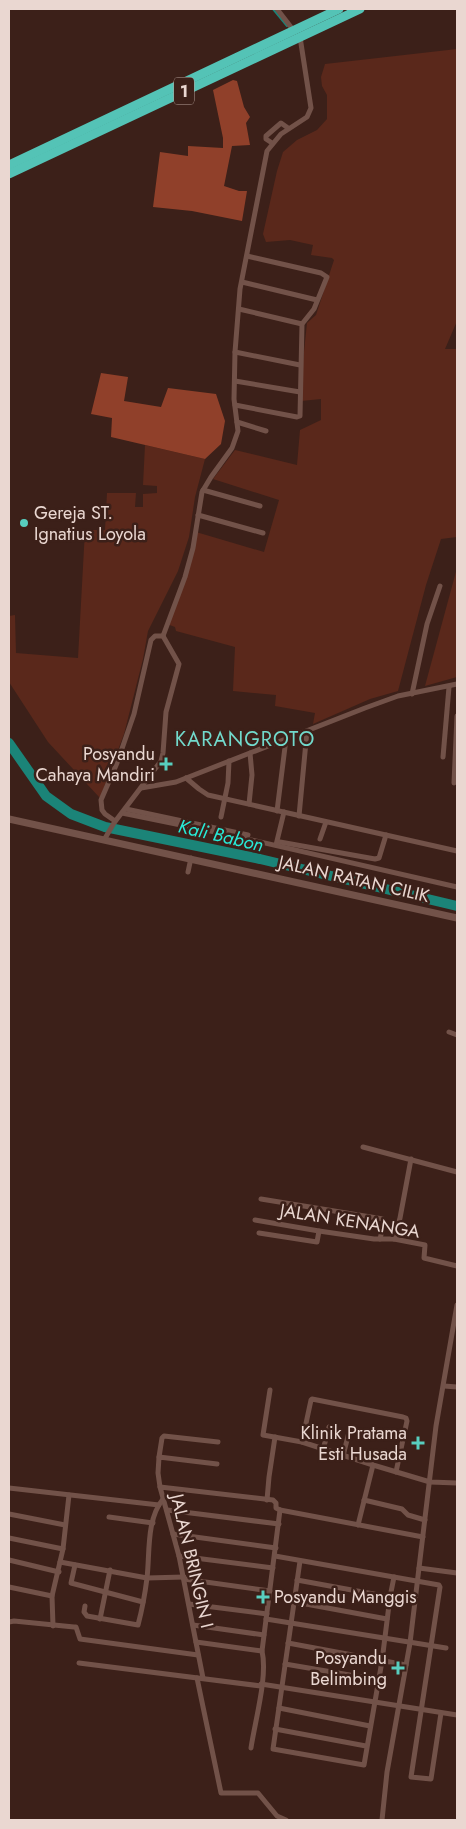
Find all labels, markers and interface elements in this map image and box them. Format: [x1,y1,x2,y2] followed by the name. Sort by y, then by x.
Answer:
[174,78,194,104] road number: 1
[34,500,146,547] place label: Gereja ST. Ignatius Loyola
[18,517,30,529] marker: Gereja ST. Ignatius Loyola
[175,725,315,754] district label: KARANGROTO
[36,741,155,788] place label: Posyandu Cahaya Mandiri
[159,757,173,771] marker: Posyandu Cahaya Mandiri
[176,813,266,858] water label: Kali Babon
[274,849,433,909] street label: JALAN RATAN CILIK
[276,1197,422,1245] street label: JALAN KENANGA
[301,1420,407,1467] place label: Klinik Pratama Esti Husada
[411,1436,425,1450] marker: Klinik Pratama Esti Husada
[164,1490,220,1631] street label: JALAN BRINGIN I
[274,1584,417,1610] place label: Posyandu Manggis
[256,1590,270,1604] marker: Posyandu Manggis
[310,1645,387,1692] place label: Posyandu Belimbing
[391,1661,405,1675] marker: Posyandu Belimbing

